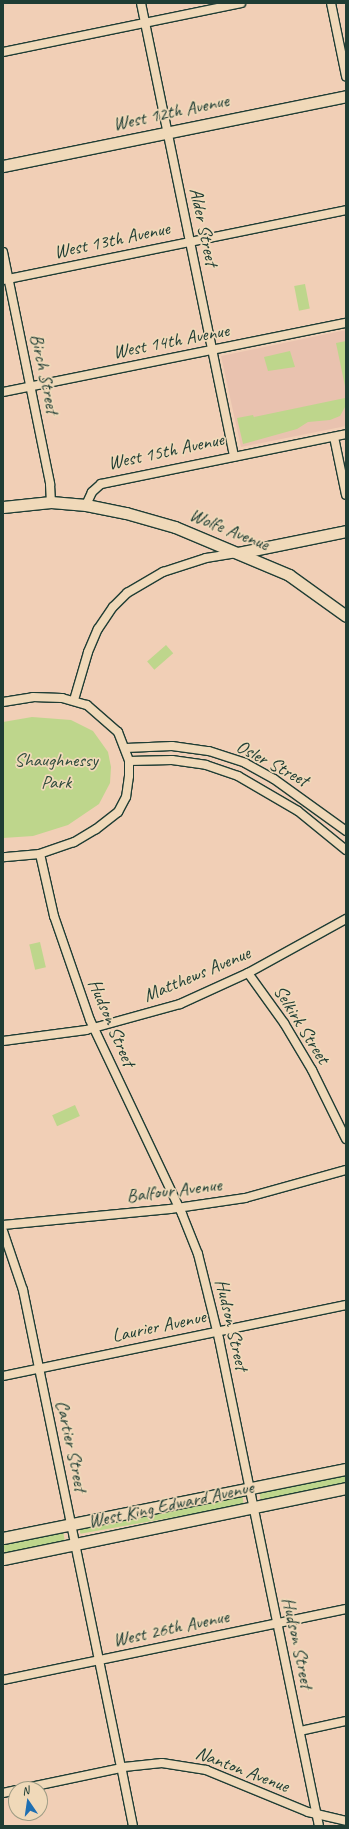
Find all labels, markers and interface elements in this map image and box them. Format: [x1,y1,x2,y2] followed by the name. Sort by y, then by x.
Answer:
[111,90,231,136] street label: West 12th Avenue
[184,186,222,268] street label: Alder Street
[52,218,172,264] street label: West 13th Avenue
[111,320,231,364] street label: West 14th Avenue
[24,332,64,416] street label: Birch Street
[106,429,226,475] street label: West 15th Avenue
[186,504,272,556] street label: Wolfe Avenue
[232,736,312,792] street label: Osler Street
[14,750,98,794] park label: Shaughnessy Park
[140,942,254,1008] street label: Matthews Avenue
[82,976,140,1070] street label: Hudson Street
[268,981,334,1069] street label: Selkirk Street
[125,1174,223,1208] street label: Balfour Avenue
[209,1277,253,1373] street label: Hudson Street
[110,1306,208,1348] street label: Laurier Avenue
[50,1398,92,1494] street label: Cartier Street
[86,1476,256,1534] street label: West King Edward Avenue
[276,1595,318,1691] street label: Hudson Street
[111,1606,231,1652] street label: West 26th Avenue
[192,1742,292,1798] street label: Nanton Avenue
[8,1781,48,1821] north arrow
[21,1783,30,1798] text: N

